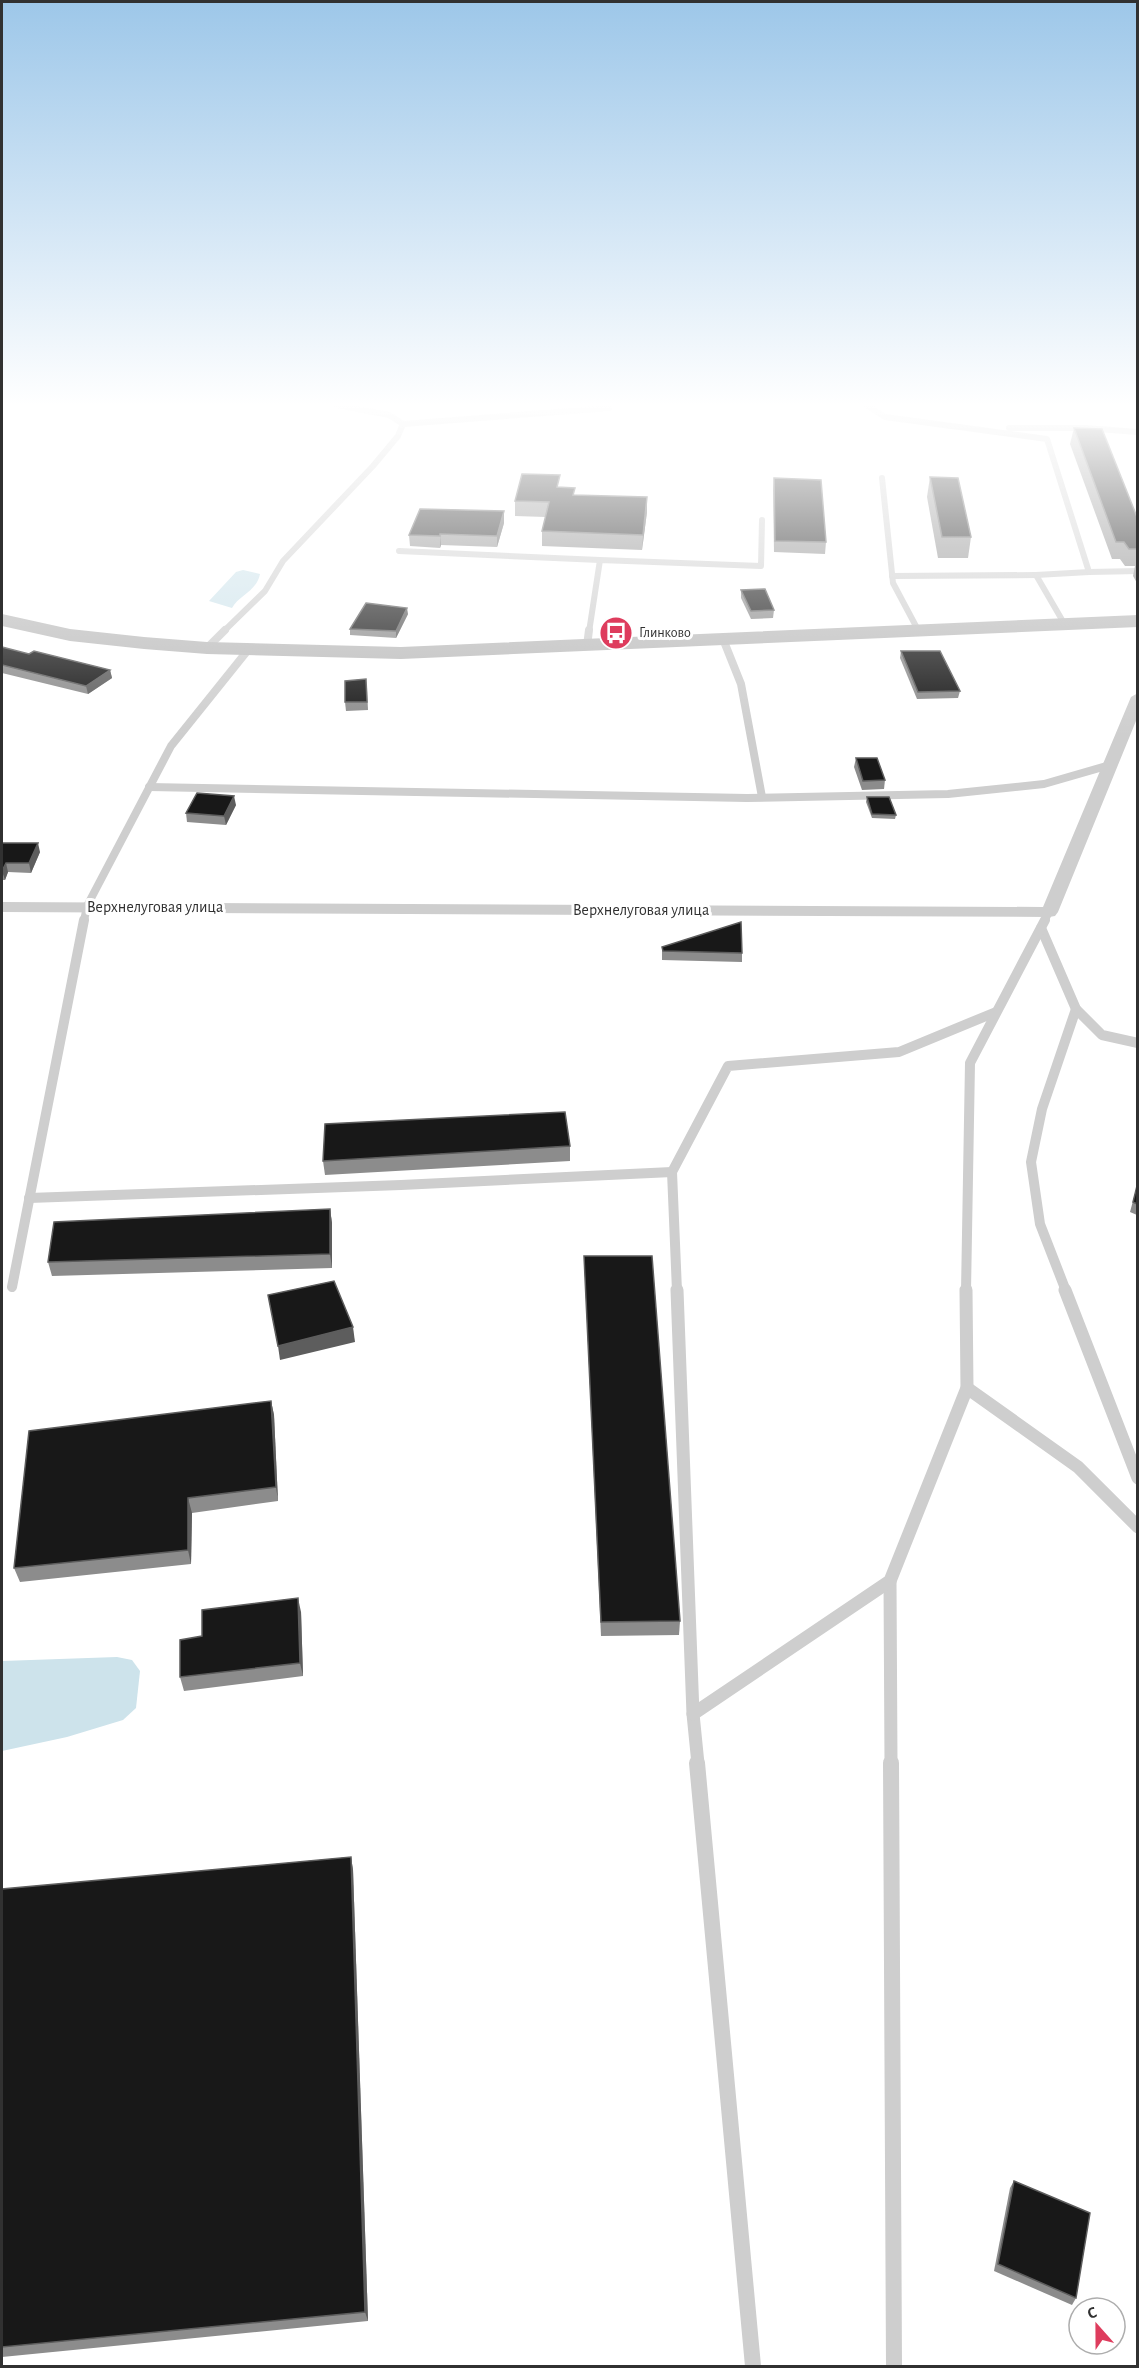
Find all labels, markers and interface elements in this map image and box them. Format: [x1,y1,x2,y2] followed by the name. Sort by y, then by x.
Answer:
[598,615,634,651] bus stop icon: Глинково
[639,626,691,640] place label: Глинково
[87,899,223,916] street label: Верхнелуговая улица
[573,902,709,919] street label: Верхнелуговая улица
[1067,2296,1127,2356] north arrow
[1085,2304,1099,2322] text: С

